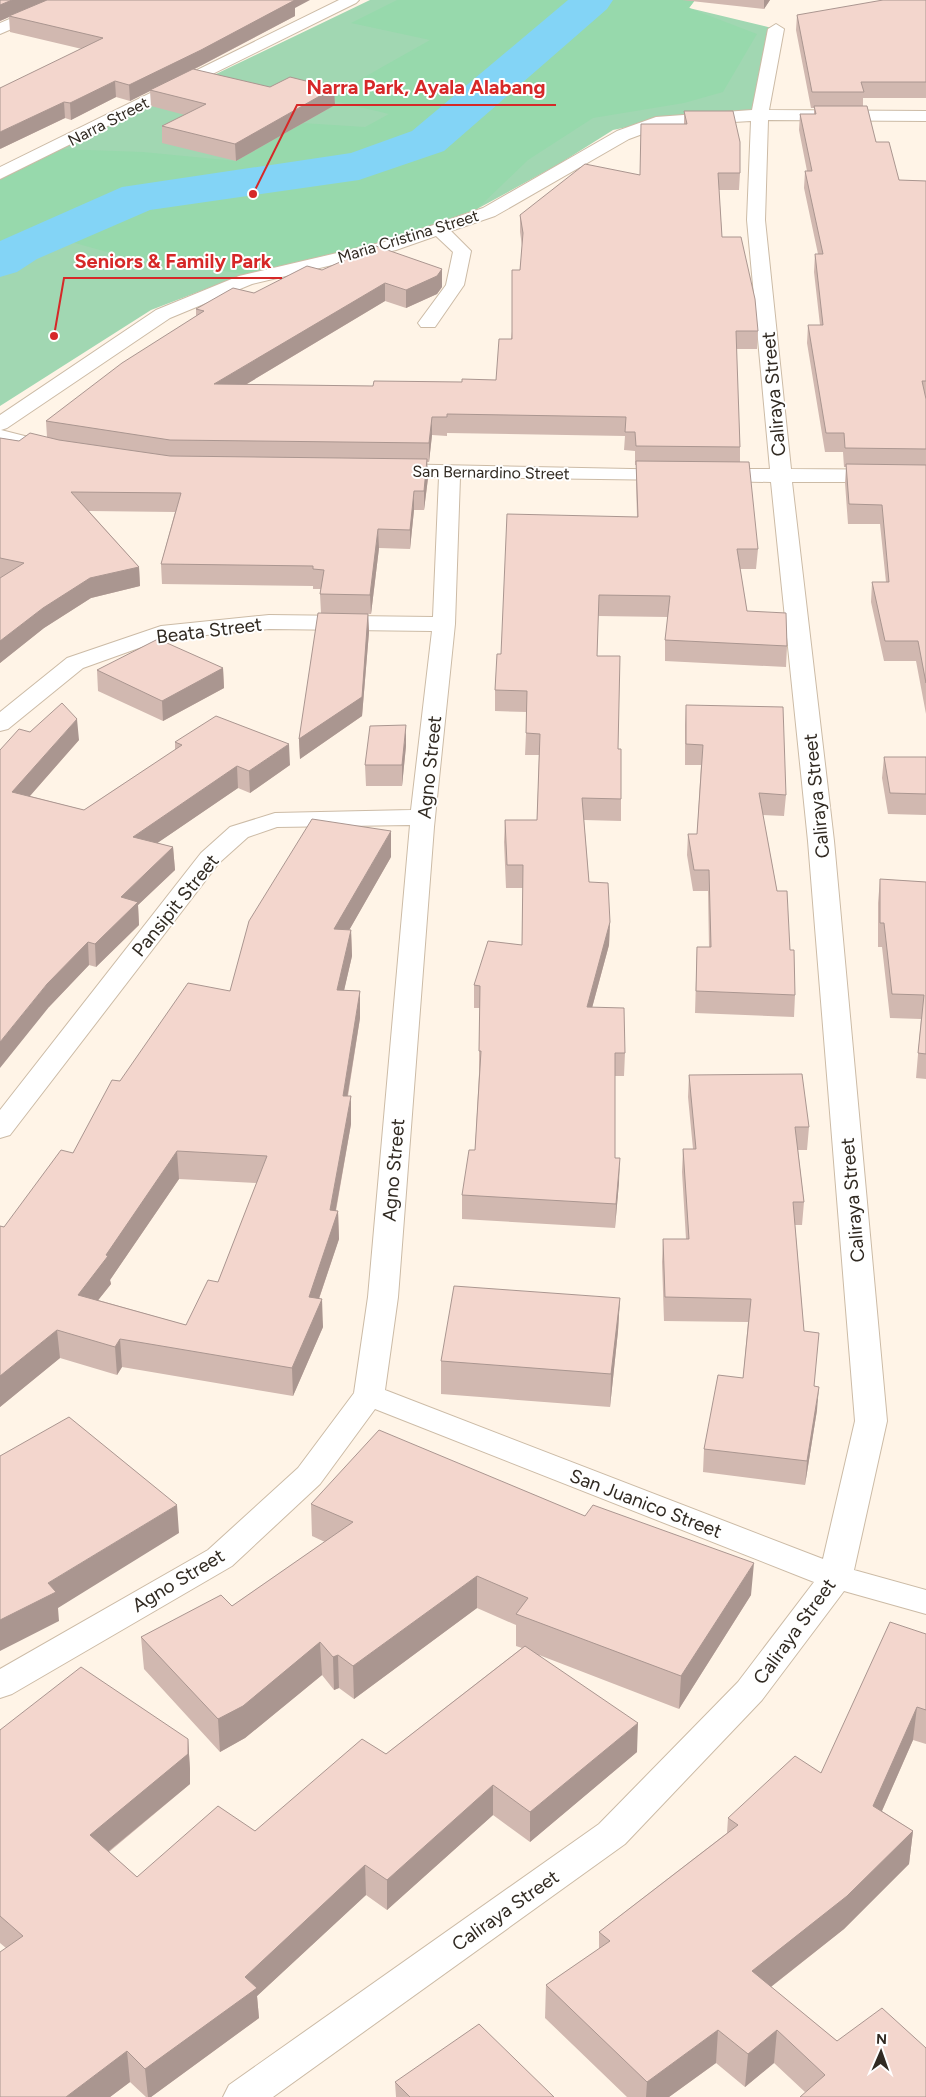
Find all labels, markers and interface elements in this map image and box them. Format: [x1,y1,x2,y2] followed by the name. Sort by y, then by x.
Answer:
[297,70,556,105] callout: Narra Park, Ayala Alabang
[307,75,545,99] text: Narra Park, Ayala Alabang
[65,93,152,150] street label: Narra Street
[335,206,481,267] street label: Maria Cristina Street
[64,243,282,278] callout: Seniors & Family Park
[74,249,272,273] text: Seniors & Family Park
[757,331,790,457] street label: Caliraya Street
[412,462,570,483] street label: San Bernardino Street
[155,613,263,648] street label: Beata Street
[413,714,446,820] street label: Agno Street
[799,732,834,859] street label: Caliraya Street
[127,849,224,961] street label: Pansipit Street
[378,1118,409,1223] street label: Agno Street
[836,1137,869,1263] street label: Caliraya Street
[567,1464,725,1543] street label: San Juanico Street
[128,1544,228,1617] street label: Agno Street
[748,1574,841,1689] street label: Caliraya Street
[447,1865,563,1956] street label: Caliraya Street
[856,2027,906,2077] north arrow
[876,2031,887,2048] text: N

